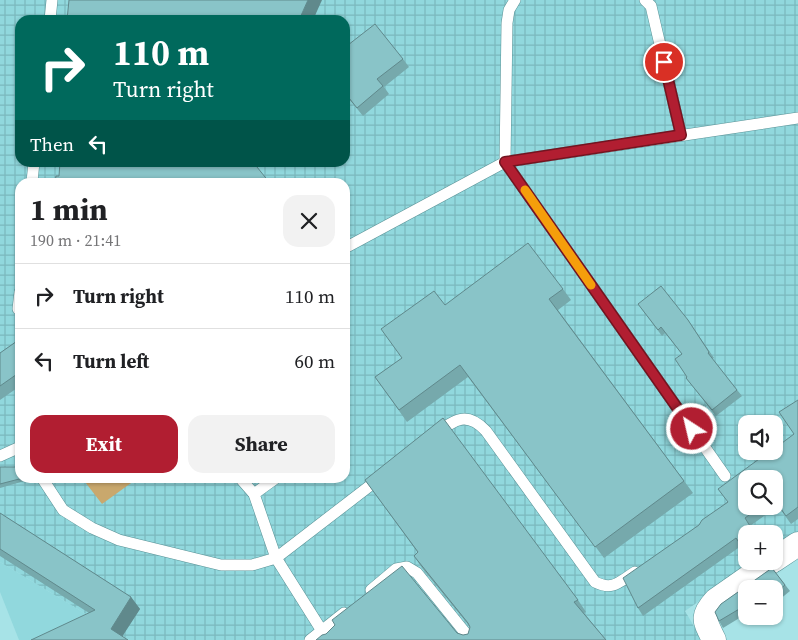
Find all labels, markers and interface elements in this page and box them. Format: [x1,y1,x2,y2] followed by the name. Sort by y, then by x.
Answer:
[113,29,209,77] text: 110 m
[30,35,95,100] icon: right
[643,41,685,83] pin
[650,48,678,76] icon: arrive
[113,74,214,104] text: Turn right
[84,130,112,158] icon: left
[30,131,74,157] text: Then
[30,189,108,230] text: 1 min
[283,195,335,247] button: close
[30,229,121,251] text: 190 m · 21:41
[30,282,58,310] icon: right
[73,283,164,309] text: Turn right
[285,283,335,309] text: 110 m
[30,347,58,375] icon: left
[73,348,149,374] text: Turn left
[294,348,335,374] text: 60 m
[665,402,717,454] position arrow
[30,415,178,473] button: Exit
[188,415,335,473] button: Share
[738,415,783,625] map controls
[738,415,783,460] button: sound
[738,470,783,515] button: search
[738,525,783,570] button: +
[738,580,783,625] button: −

